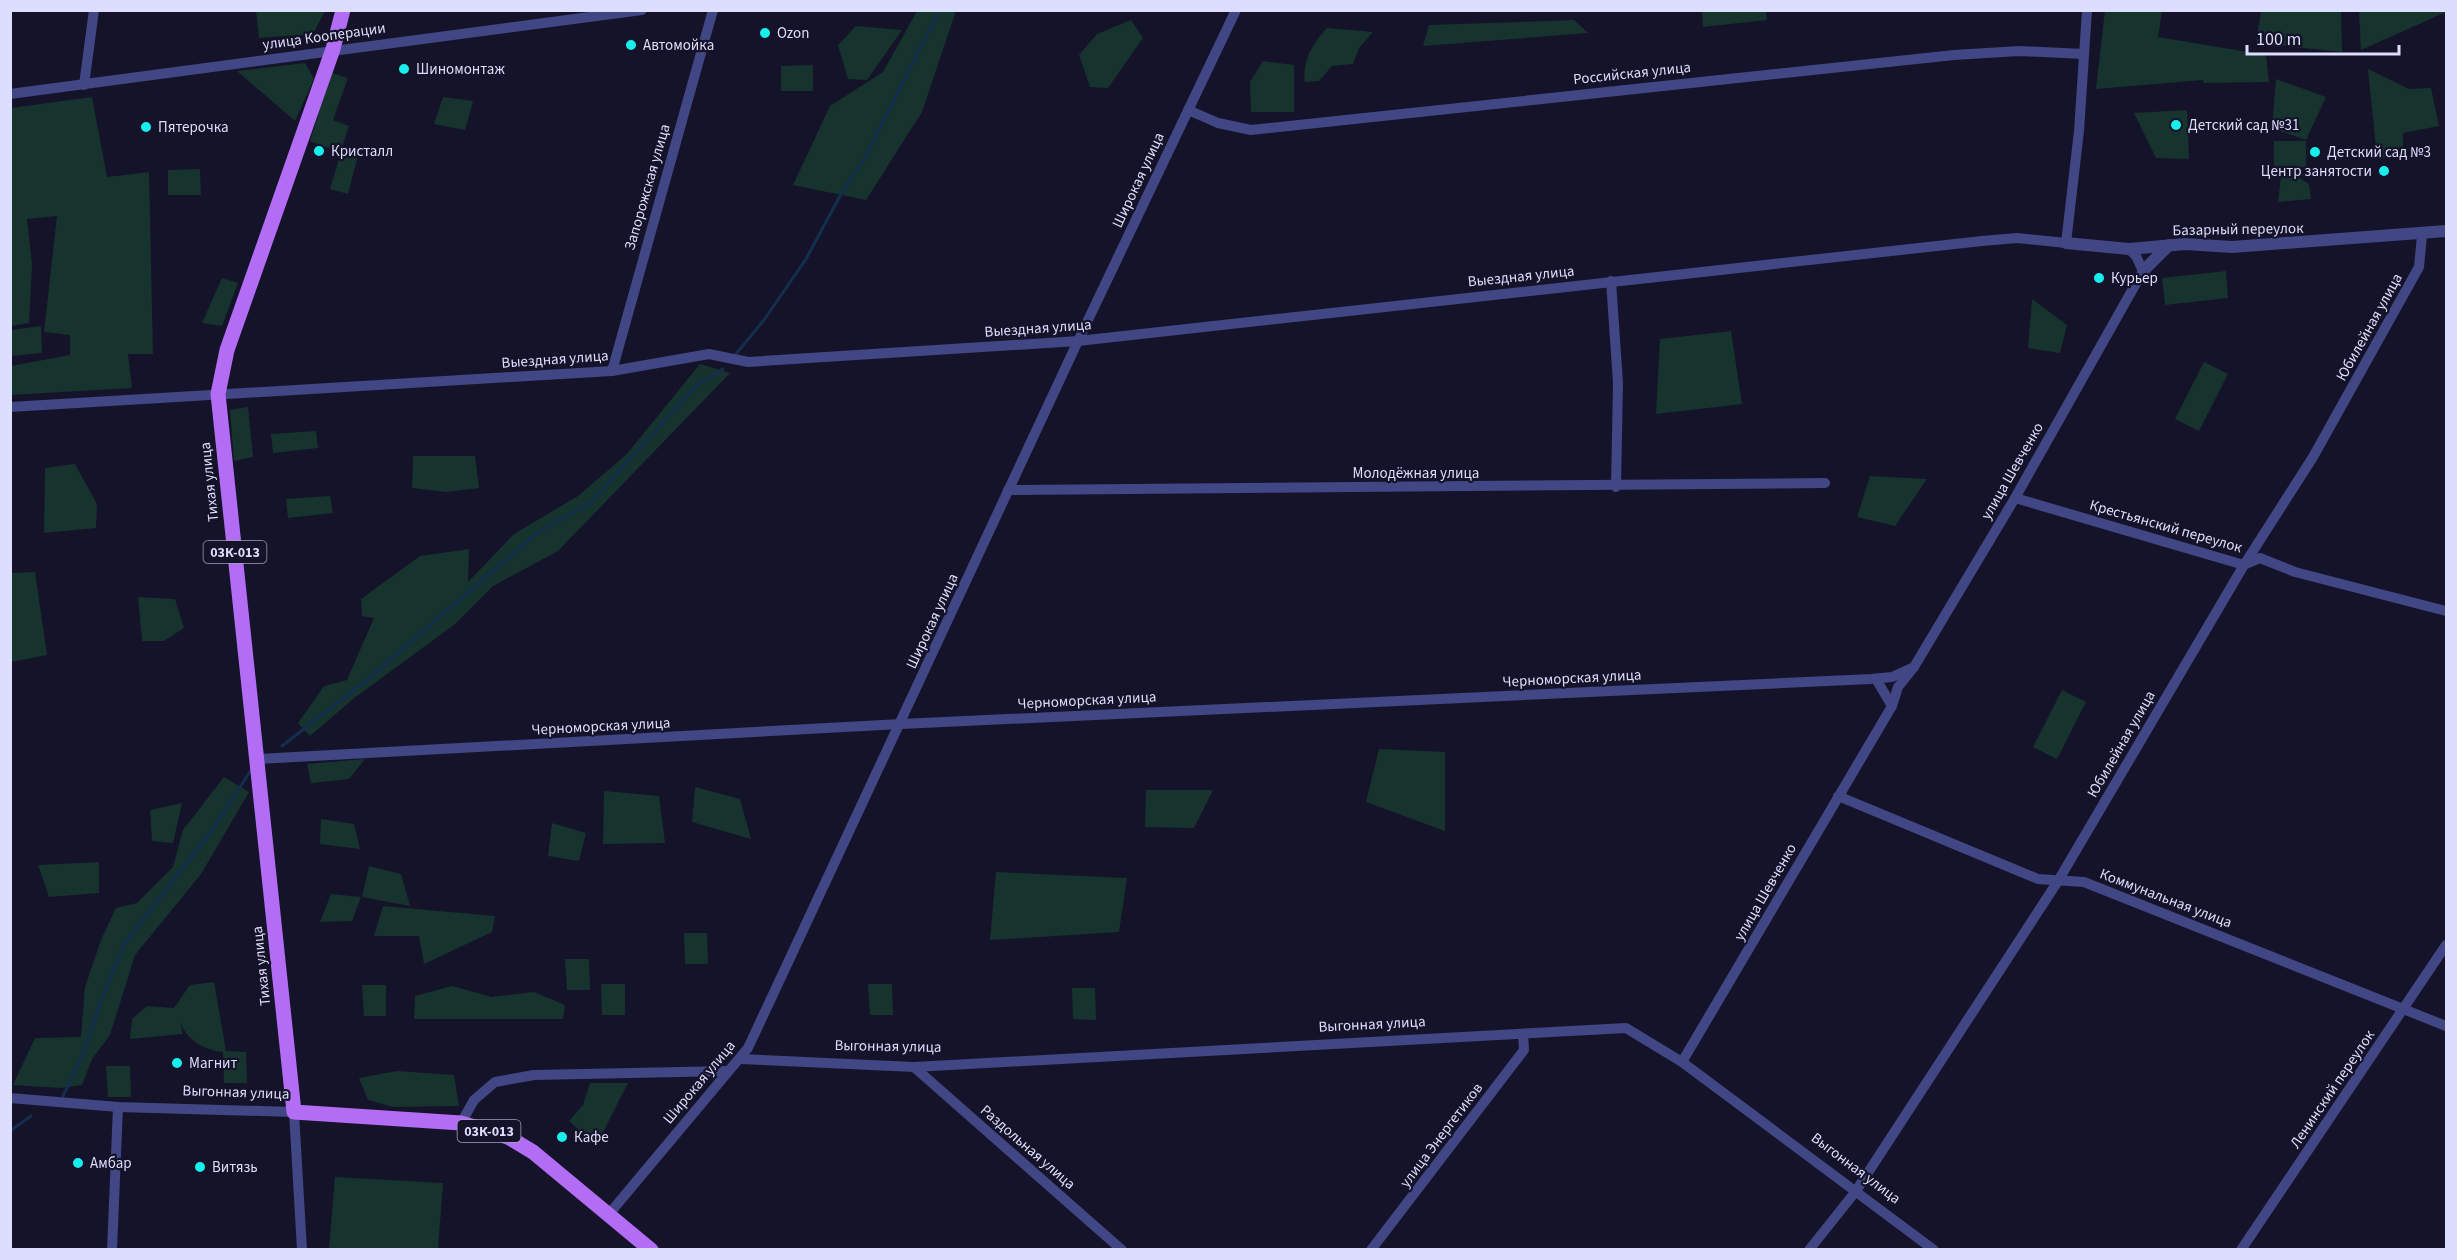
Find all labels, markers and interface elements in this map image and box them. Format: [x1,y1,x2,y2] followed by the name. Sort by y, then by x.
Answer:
[261,17,387,56] street label: улица Кооперации
[2247,18,2398,56] scale bar
[777,23,809,44] place label: Ozon
[758,26,772,40] marker: Ozon
[2256,27,2301,52] text: 100 m
[643,35,714,56] place label: Автомойка
[624,38,638,52] marker: Автомойка
[1572,57,1692,90] street label: Российская улица
[416,59,505,80] place label: Шиномонтаж
[397,62,411,76] marker: Шиномонтаж
[2188,115,2299,136] place label: Детский сад №31
[158,117,229,138] place label: Пятерочка
[2169,118,2183,132] marker: Детский сад №31
[139,120,153,134] marker: Пятерочка
[619,122,676,253] street label: Запорожская улица
[1107,129,1170,231] street label: Широкая улица
[331,141,393,162] place label: Кристалл
[2327,142,2431,163] place label: Детский сад №3
[312,144,326,158] marker: Кристалл
[2308,145,2322,159] marker: Детский сад №3
[2261,161,2372,182] place label: Центр занятости
[2377,164,2391,178] marker: Центр занятости
[2172,218,2304,241] street label: Базарный переулок
[1467,260,1575,293] street label: Выездная улица
[2111,268,2158,289] place label: Курьер
[2331,270,2408,385] street label: Юбилейная улица
[2092,271,2106,285] marker: Курьер
[984,314,1092,343] street label: Выездная улица
[501,345,609,374] street label: Выездная улица
[1976,419,2049,524] street label: улица Шевченко
[195,441,224,523] street label: Тихая улица
[1353,463,1479,484] street label: Молодёжная улица
[2087,495,2245,558] street label: Крестьянский переулок
[204,541,266,563] road number: 03К-013
[901,570,964,672] street label: Широкая улица
[1502,664,1642,693] street label: Черноморская улица
[1017,686,1157,715] street label: Черноморская улица
[2082,687,2161,802] street label: Юбилейная улица
[531,712,671,741] street label: Черноморская улица
[1729,840,1802,945] street label: улица Шевченко
[2097,864,2235,933] street label: Коммунальная улица
[247,925,276,1007] street label: Тихая улица
[1318,1011,1426,1038] street label: Выгонная улица
[2285,1026,2380,1153] street label: Ленинский переулок
[834,1035,942,1058] street label: Выгонная улица
[658,1036,741,1129] street label: Широкая улица
[189,1053,238,1074] place label: Магнит
[170,1056,184,1070] marker: Магнит
[1395,1078,1488,1192] street label: улица Энергетиков
[182,1080,290,1105] street label: Выгонная улица
[976,1100,1080,1195] street label: Раздольная улица
[458,1120,520,1142] road number: 03К-013
[574,1127,609,1148] place label: Кафе
[1807,1128,1905,1209] street label: Выгонная улица
[555,1130,569,1144] marker: Кафе
[90,1153,132,1174] place label: Амбар
[71,1156,85,1170] marker: Амбар
[212,1157,258,1178] place label: Витязь
[193,1160,207,1174] marker: Витязь

